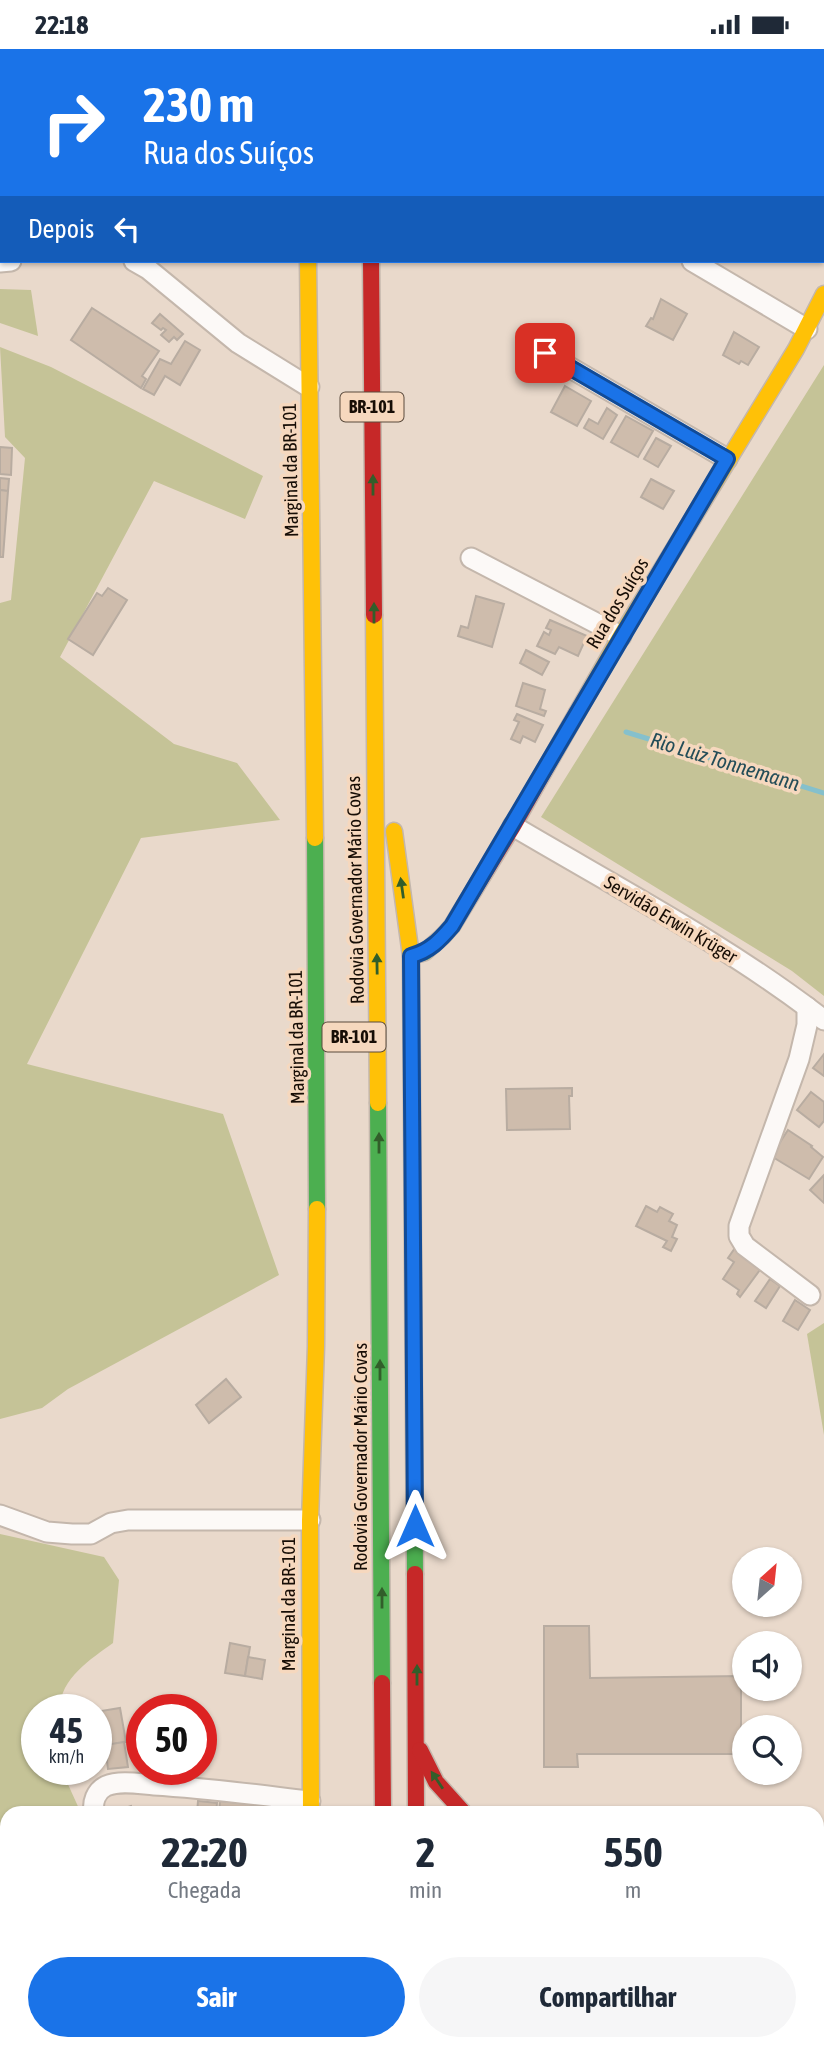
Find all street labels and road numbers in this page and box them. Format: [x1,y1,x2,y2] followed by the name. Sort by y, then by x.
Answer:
[340,393,404,421] road number: BR-101
[278,403,302,537] street label: Marginal da BR-101
[581,554,653,652] street label: Rua dos Suíços
[342,775,368,1004] street label: Rodovia Governador Mário Covas
[601,871,742,968] street label: Servidão Erwin Krüger
[284,970,308,1104] street label: Marginal da BR-101
[322,1022,386,1051] road number: BR-101
[349,1343,371,1571] street label: Rodovia Governador Mário Covas
[277,1537,299,1671] street label: Marginal da BR-101

